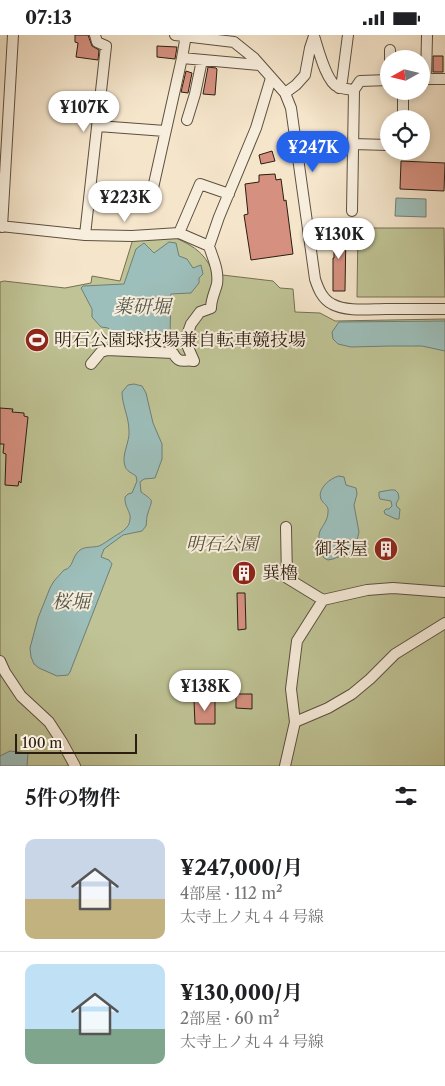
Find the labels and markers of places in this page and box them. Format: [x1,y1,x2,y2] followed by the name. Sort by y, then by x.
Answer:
[49,91,119,133] pin: ¥107K
[278,131,348,173] pin: ¥247K
[90,181,160,223] pin: ¥223K
[304,217,374,260] pin: ¥130K
[24,327,50,353] sports icon: 明石公園球技場兼自転車競技場
[54,329,306,351] place label: 明石公園球技場兼自転車競技場
[373,536,399,562] building icon: 御茶屋
[314,538,368,560] place label: 御茶屋
[231,560,257,586] building icon: 巽櫓
[262,562,298,584] place label: 巽櫓
[170,669,240,712] pin: ¥138K

